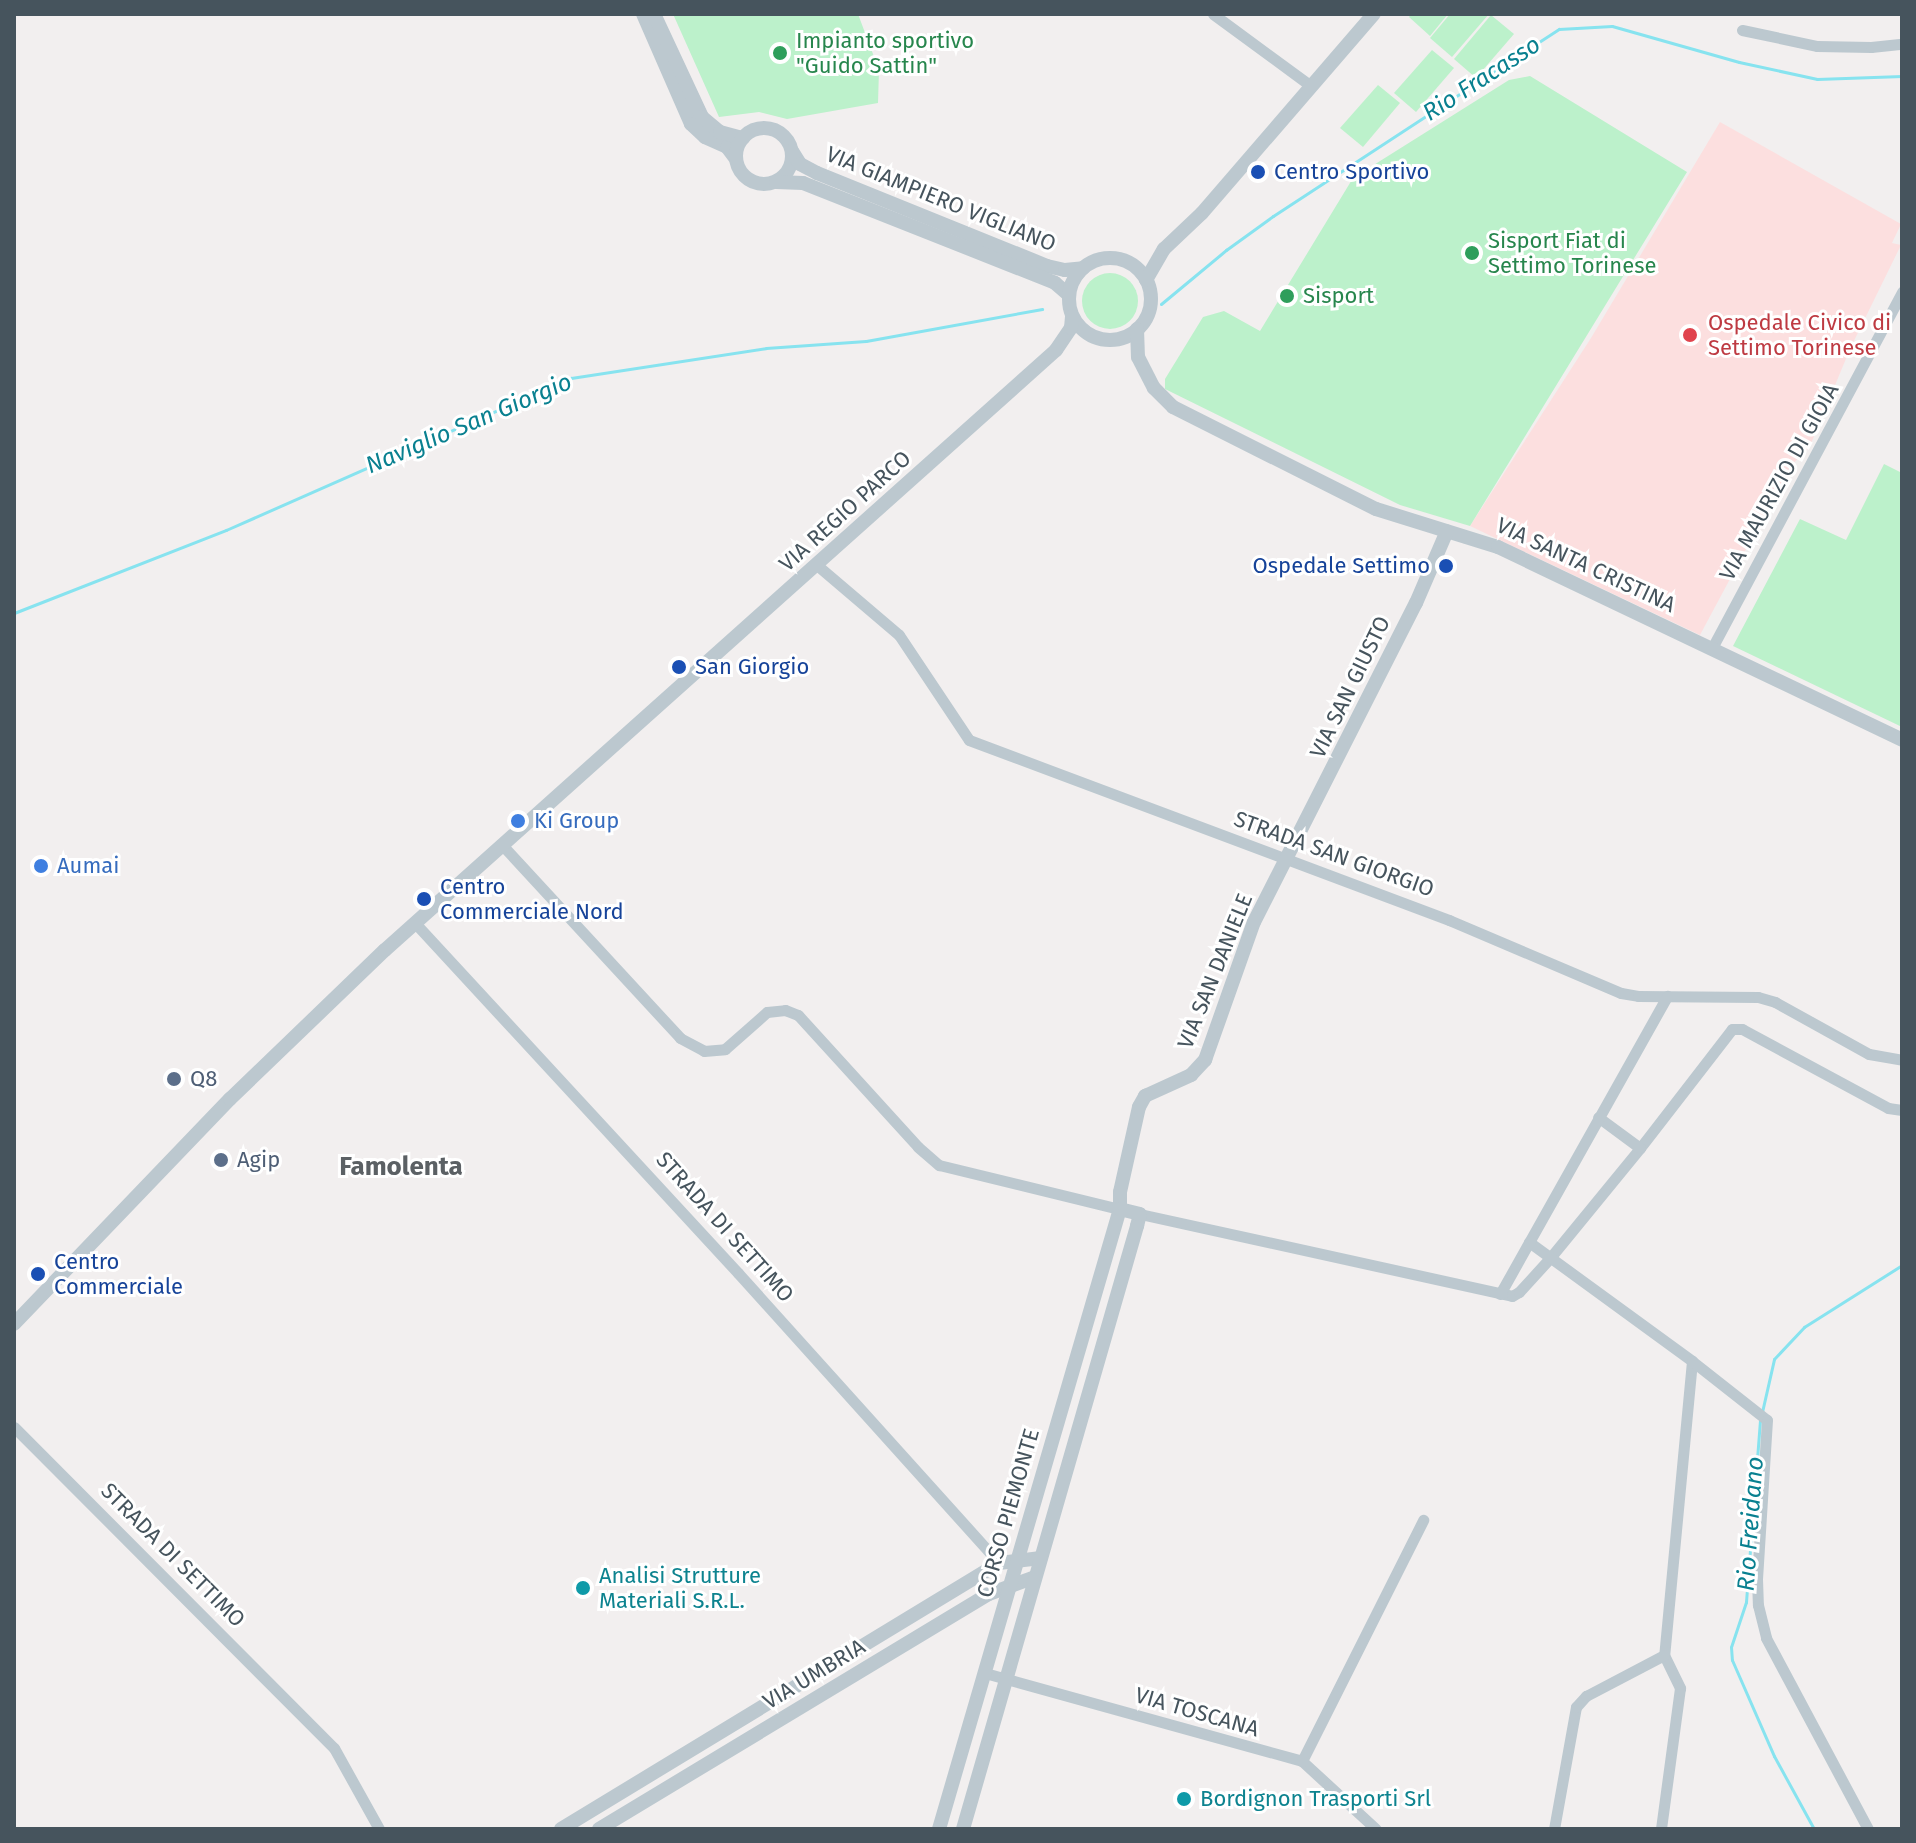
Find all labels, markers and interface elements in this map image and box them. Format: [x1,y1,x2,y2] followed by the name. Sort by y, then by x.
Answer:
[796,27,974,78] place label: Impianto sportivo "Guido Sattin"
[1418,30,1546,128] water label: Rio Fracasso
[771,44,789,62] marker: Impianto sportivo "Guido Sattin"
[822,141,1060,257] street label: VIA GIAMPIERO VIGLIANO
[1274,159,1429,185] place label: Centro Sportivo
[1249,163,1267,181] marker: Centro Sportivo
[1488,227,1656,278] place label: Sisport Fiat di Settimo Torinese
[1463,244,1481,262] marker: Sisport Fiat di Settimo Torinese
[1303,283,1374,309] place label: Sisport
[1278,287,1296,305] marker: Sisport
[1708,309,1891,360] place label: Ospedale Civico di Settimo Torinese
[1679,324,1701,346] marker: Ospedale Civico di Settimo Torinese
[362,368,576,480] water label: Naviglio San Giorgio
[1714,379,1844,585] street label: VIA MAURIZIO DI GIOIA
[774,445,916,577] street label: VIA REGIO PARCO
[1492,512,1680,618] street label: VIA SANTA CRISTINA
[1253,553,1430,579] place label: Ospedale Settimo
[1437,557,1455,575] marker: Ospedale Settimo
[1304,612,1396,762] street label: VIA SAN GIUSTO
[695,654,809,680] place label: San Giorgio
[670,658,688,676] marker: San Giorgio
[1230,806,1438,902] street label: STRADA SAN GIORGIO
[534,808,619,834] place label: Ki Group
[509,812,527,830] marker: Ki Group
[57,853,119,879] place label: Aumai
[32,857,50,875] marker: Aumai
[440,873,624,924] place label: Centro Commerciale Nord
[415,890,433,908] marker: Centro Commerciale Nord
[1172,890,1258,1052] street label: VIA SAN DANIELE
[190,1066,217,1092] place label: Q8
[165,1070,183,1088] marker: Q8
[237,1147,280,1173] place label: Agip
[651,1147,799,1307] street label: STRADA DI SETTIMO
[212,1151,230,1169] marker: Agip
[339,1151,463,1183] district label: Famolenta
[54,1248,183,1300] place label: Centro Commerciale
[29,1265,47,1283] marker: Centro Commerciale
[971,1425,1045,1601] street label: CORSO PIEMONTE
[1732,1456,1770,1592] water label: Rio Freidano
[96,1478,250,1632] street label: STRADA DI SETTIMO
[599,1562,761,1614] place label: Analisi Strutture Materiali S.R.L.
[574,1579,592,1597] marker: Analisi Strutture Materiali S.R.L.
[758,1633,870,1715] street label: VIA UMBRIA
[1132,1682,1262,1742] street label: VIA TOSCANA
[1200,1786,1431,1812] place label: Bordignon Trasporti Srl
[1175,1790,1193,1808] marker: Bordignon Trasporti Srl

